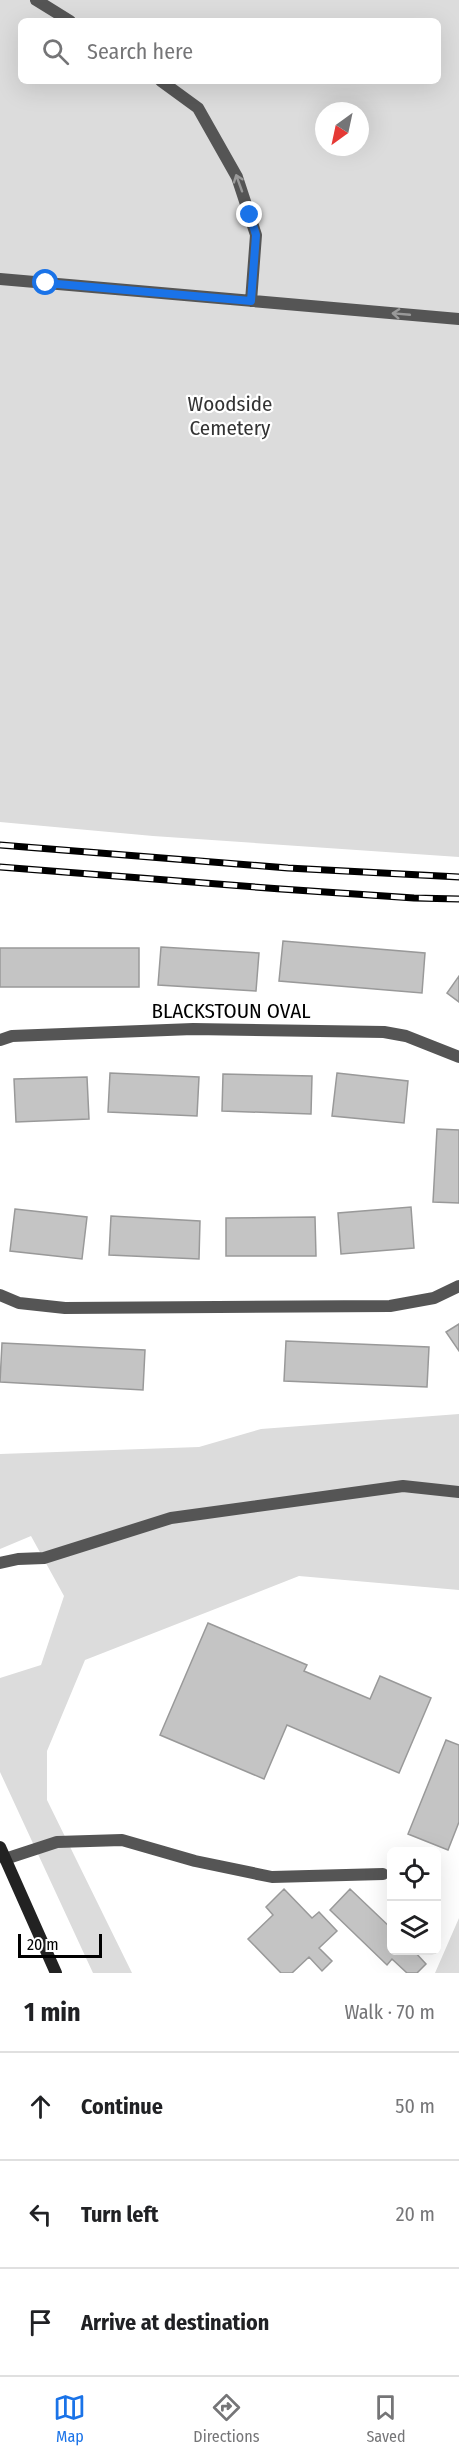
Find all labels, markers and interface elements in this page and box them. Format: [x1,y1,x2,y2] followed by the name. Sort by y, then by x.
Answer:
[18,18,441,84] search box
[39,35,72,68] icon: search
[87,38,193,65] text: Search here
[315,102,369,156] north arrow
[233,174,244,192] one-way arrow
[236,201,262,227] route end
[32,269,58,295] route start
[391,308,411,319] one-way arrow
[188,391,272,441] park label: Woodside Cemetery
[151,998,311,1024] street label: BLACKSTOUN OVAL
[387,1847,441,1955] map controls
[387,1847,441,1901] button: locate
[387,1901,441,1955] button: layers
[18,1931,102,1958] scale bar
[27,1935,58,1954] text: 20 m
[24,1997,81,2028] text: 1 min
[344,2000,435,2024] text: Walk · 70 m
[24,2090,57,2123] icon: ahead
[81,2093,163,2120] text: Continue
[395,2094,435,2118] text: 50 m
[24,2198,57,2231] icon: left
[81,2201,159,2228] text: Turn left
[396,2202,435,2226] text: 20 m
[24,2306,57,2339] icon: arrive
[81,2309,269,2336] text: Arrive at destination
[53,2391,86,2446] tab: Map
[193,2391,260,2446] tab: Directions
[366,2391,406,2446] tab: Saved

